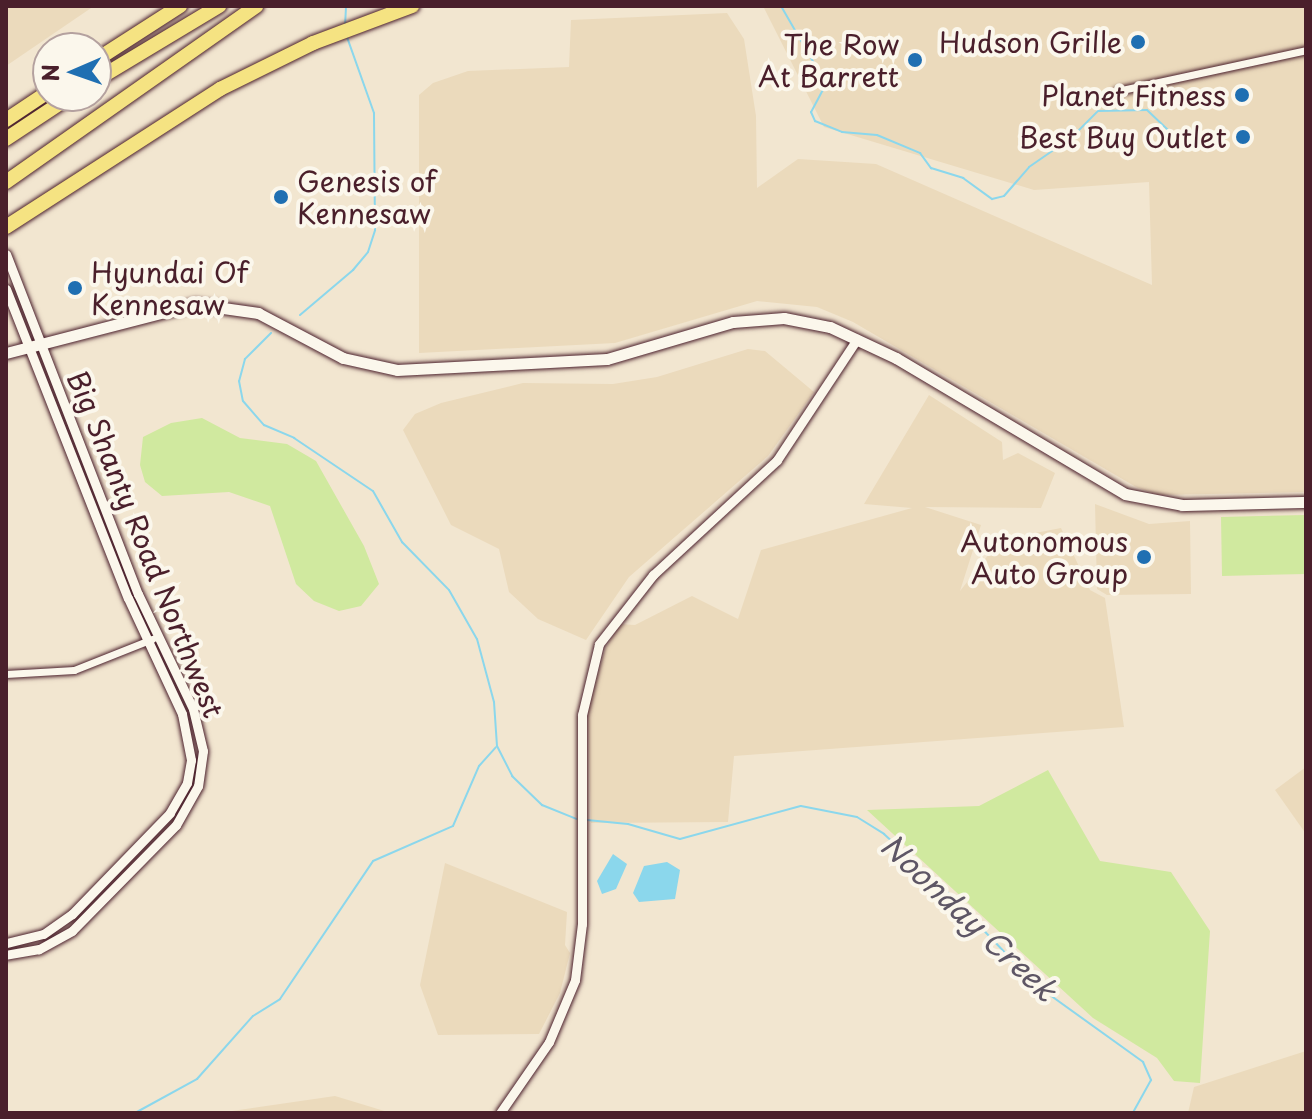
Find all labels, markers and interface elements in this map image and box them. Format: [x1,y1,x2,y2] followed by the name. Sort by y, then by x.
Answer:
[941,25,1122,59] place label: Hudson Grille
[758,27,899,93] place label: The Row At Barrett
[32,32,112,112] north arrow
[1129,33,1147,51] marker: Hudson Grille
[906,51,924,69] marker: The Row At Barrett
[33,63,66,82] text: N
[1040,78,1226,112] place label: Planet Fitness
[1233,86,1251,104] marker: Planet Fitness
[1018,120,1227,154] place label: Best Buy Outlet
[1234,128,1252,146] marker: Best Buy Outlet
[297,164,436,230] place label: Genesis of Kennesaw
[272,188,290,206] marker: Genesis of Kennesaw
[91,255,247,321] place label: Hyundai Of Kennesaw
[66,279,84,297] marker: Hyundai Of Kennesaw
[61,366,231,722] street label: Big Shanty Road Northwest
[960,524,1128,590] place label: Autonomous Auto Group
[1135,548,1153,566] marker: Autonomous Auto Group
[873,826,1065,1008] water label: Noonday Creek

